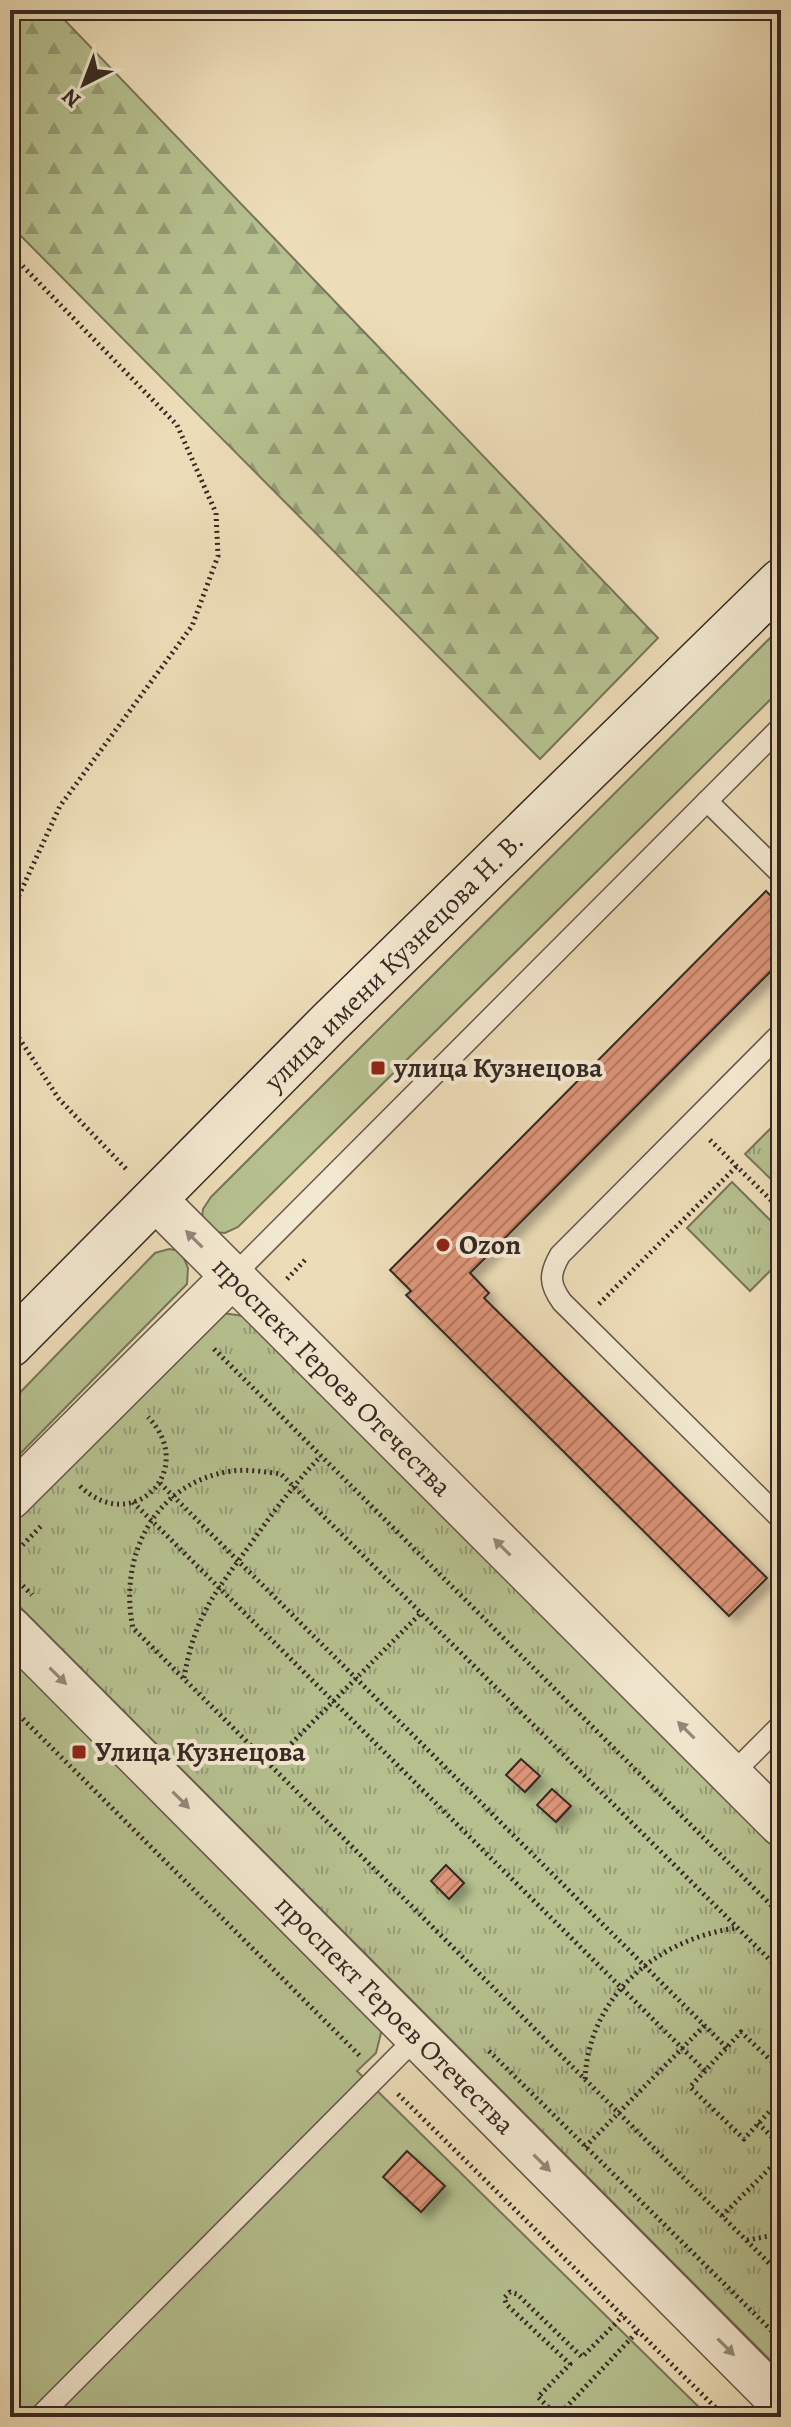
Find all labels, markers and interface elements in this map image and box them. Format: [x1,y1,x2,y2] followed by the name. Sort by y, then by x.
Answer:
[44,44,124,124] north arrow
[55,82,87,115] text: N
[255,823,532,1100] street label: улица имени Кузнецова Н. В.
[393,1049,603,1087] place label: улица Кузнецова
[369,1059,387,1077] marker: улица Кузнецова
[459,1226,521,1264] place label: Ozon
[185,1230,204,1248] one-way arrow
[434,1236,452,1254] marker: Ozon
[204,1249,460,1505] street label: проспект Героев Отечества
[493,1538,512,1557] one-way arrow
[48,1666,67,1685] one-way arrow
[677,1721,696,1740] one-way arrow
[95,1733,306,1771] place label: Улица Кузнецова
[70,1743,88,1761] marker: Улица Кузнецова
[171,1790,190,1809] one-way arrow
[267,1887,523,2143] street label: проспект Героев Отечества
[532,2153,551,2172] one-way arrow
[716,2337,734,2356] one-way arrow

